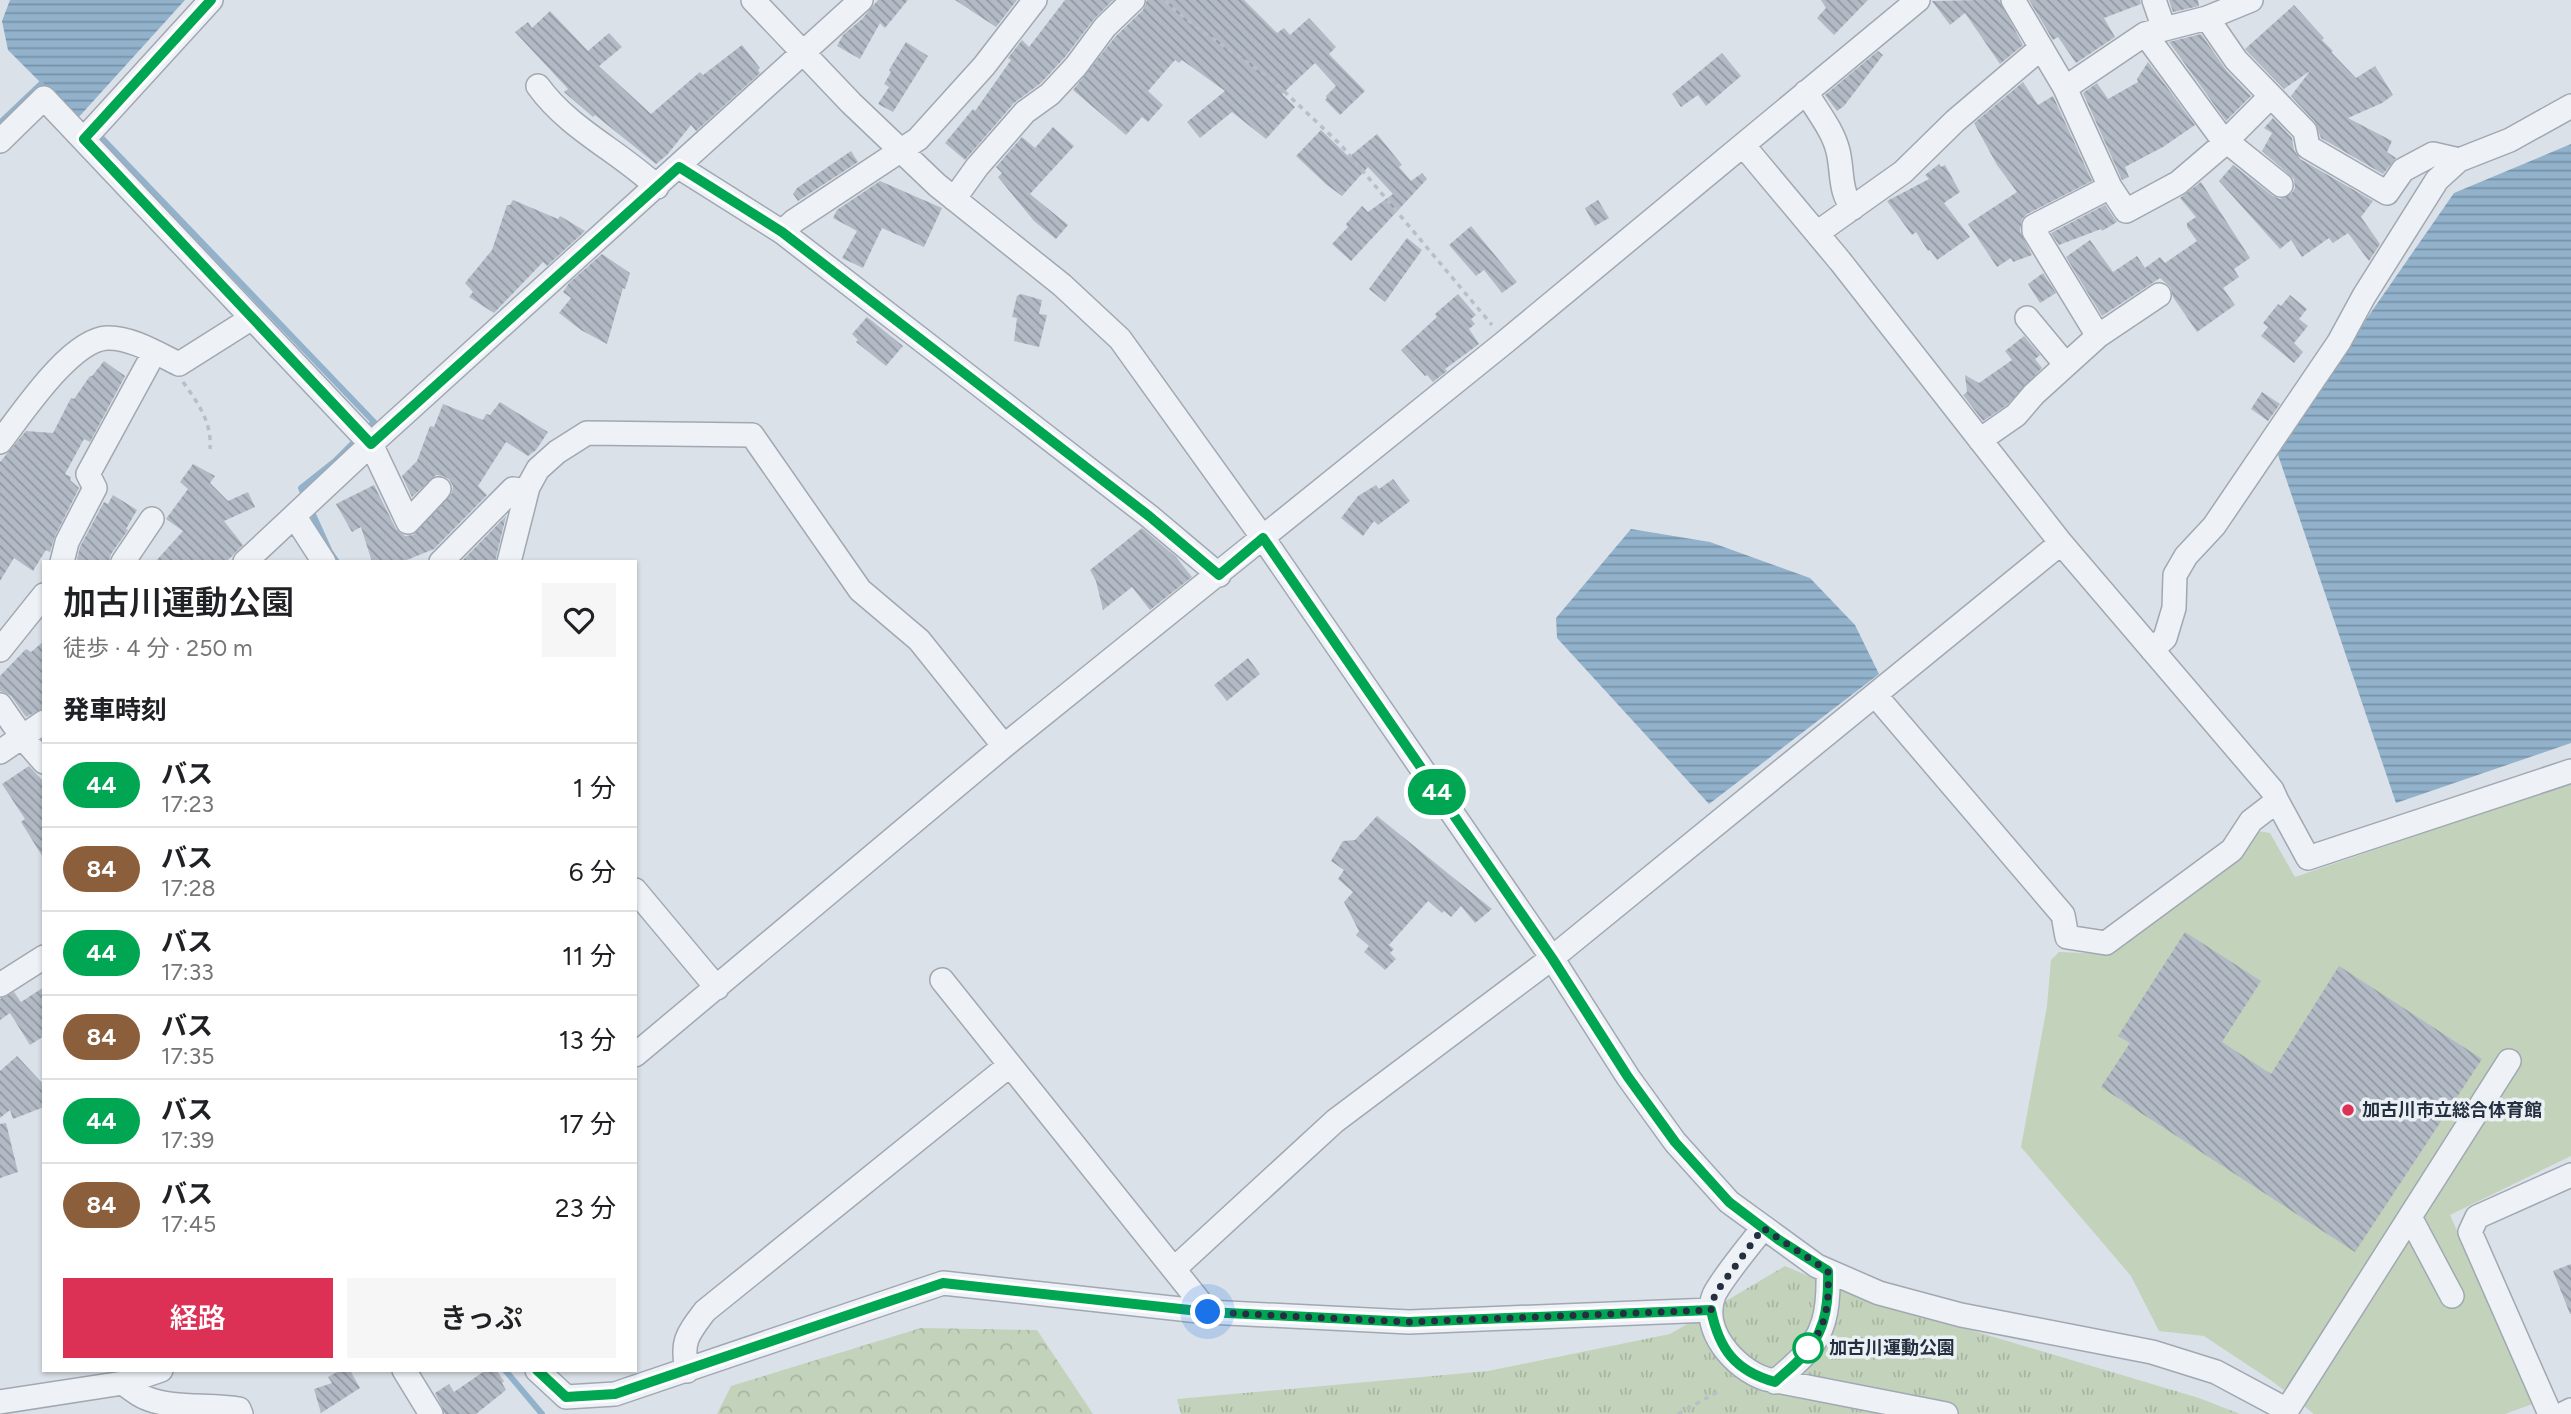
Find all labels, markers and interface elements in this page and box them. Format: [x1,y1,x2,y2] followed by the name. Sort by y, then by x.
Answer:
[63,583,294,622] text: 加古川運動公園
[542,583,616,657] button: heart
[63,634,252,662] text: 徒歩 · 4 分 · 250 m
[63,694,167,726] text: 発車時刻
[161,758,213,790] text: バス
[1406,769,1468,815] line badge: 44
[86,770,117,799] text: 44
[573,772,616,804] text: 1 分
[1422,777,1452,806] text: 44
[161,790,214,818] text: 17:23
[161,842,213,874] text: バス
[87,854,116,883] text: 84
[569,856,616,888] text: 6 分
[161,874,216,902] text: 17:28
[161,926,213,958] text: バス
[86,938,117,967] text: 44
[562,940,616,972] text: 11 分
[161,958,214,986] text: 17:33
[161,1010,213,1042] text: バス
[87,1022,116,1051] text: 84
[559,1024,616,1056] text: 13 分
[161,1042,214,1070] text: 17:35
[161,1094,213,1126] text: バス
[2362,1099,2542,1121] place label: 加古川市立総合体育館
[2340,1102,2356,1118] marker: 加古川市立総合体育館
[86,1106,117,1135] text: 44
[559,1108,616,1140] text: 17 分
[161,1126,214,1154] text: 17:39
[161,1178,213,1210] text: バス
[87,1190,116,1219] text: 84
[555,1192,616,1224] text: 23 分
[161,1210,216,1238] text: 17:45
[63,1278,333,1358] button: 経路
[347,1278,616,1358] button: きっぷ
[1190,1294,1225,1329] your location
[1793,1333,1823,1363] marker: 加古川運動公園
[1829,1337,1955,1359] place label: 加古川運動公園

